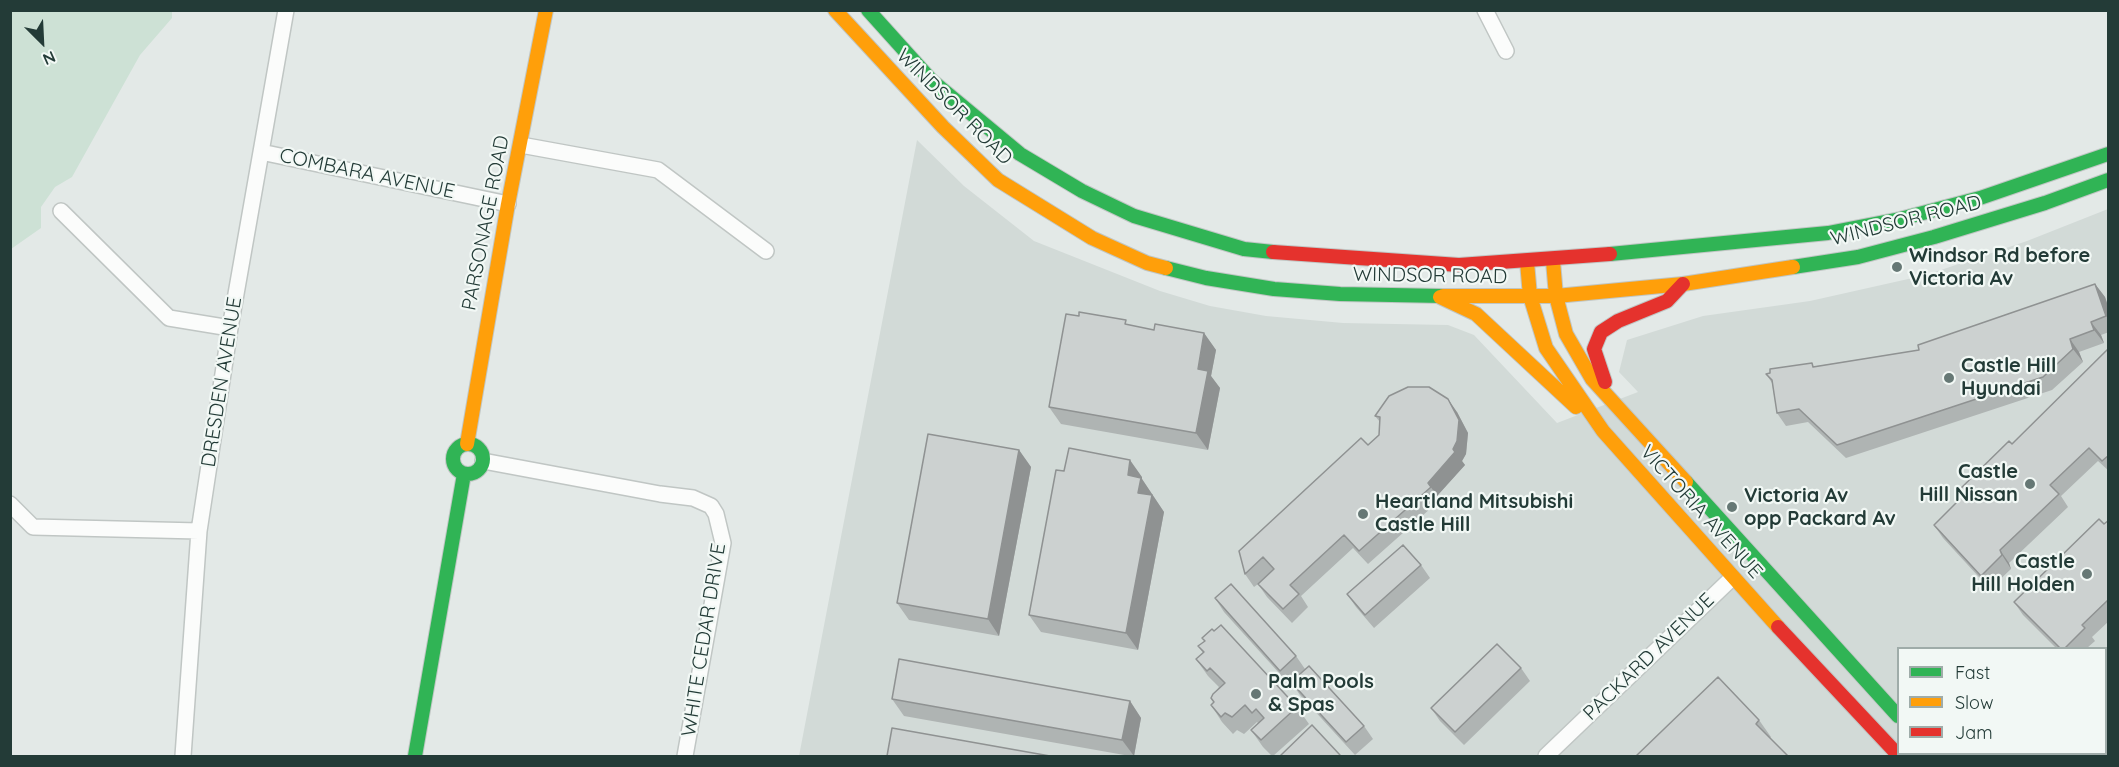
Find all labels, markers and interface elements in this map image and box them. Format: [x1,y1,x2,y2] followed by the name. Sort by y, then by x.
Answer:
[12,12,72,72] north arrow
[891,44,1017,170] street label: WINDSOR ROAD
[40,47,59,70] text: N
[457,133,515,313] street label: PARSONAGE ROAD
[277,144,457,204] street label: COMBARA AVENUE
[1828,191,1984,251] street label: WINDSOR ROAD
[1909,244,2090,291] place label: Windsor Rd before Victoria Av
[1890,260,1904,274] marker: Windsor Rd before Victoria Av
[1353,263,1507,289] street label: WINDSOR ROAD
[197,295,247,469] street label: DRESDEN AVENUE
[1961,354,2056,401] place label: Castle Hill Hyundai
[1942,371,1956,385] marker: Castle Hill Hyundai
[1635,440,1767,584] street label: VICTORIA AVENUE
[1919,460,2018,507] place label: Castle Hill Nissan
[2023,477,2037,491] marker: Castle Hill Nissan
[1744,484,1896,531] place label: Victoria Av opp Packard Av
[1375,490,1573,537] place label: Heartland Mitsubishi Castle Hill
[1725,500,1739,514] marker: Victoria Av opp Packard Av
[1356,507,1370,521] marker: Heartland Mitsubishi Castle Hill
[677,542,731,738] street label: WHITE CEDAR DRIVE
[1971,550,2075,597] place label: Castle Hill Holden
[2080,567,2094,581] marker: Castle Hill Holden
[1579,588,1719,726] street label: PACKARD AVENUE
[1897,647,2107,755] legend
[1955,661,1990,684] text: Fast
[1268,670,1374,717] place label: Palm Pools & Spas
[1249,687,1263,701] marker: Palm Pools & Spas
[1955,691,1993,714] text: Slow
[1955,721,1993,744] text: Jam

